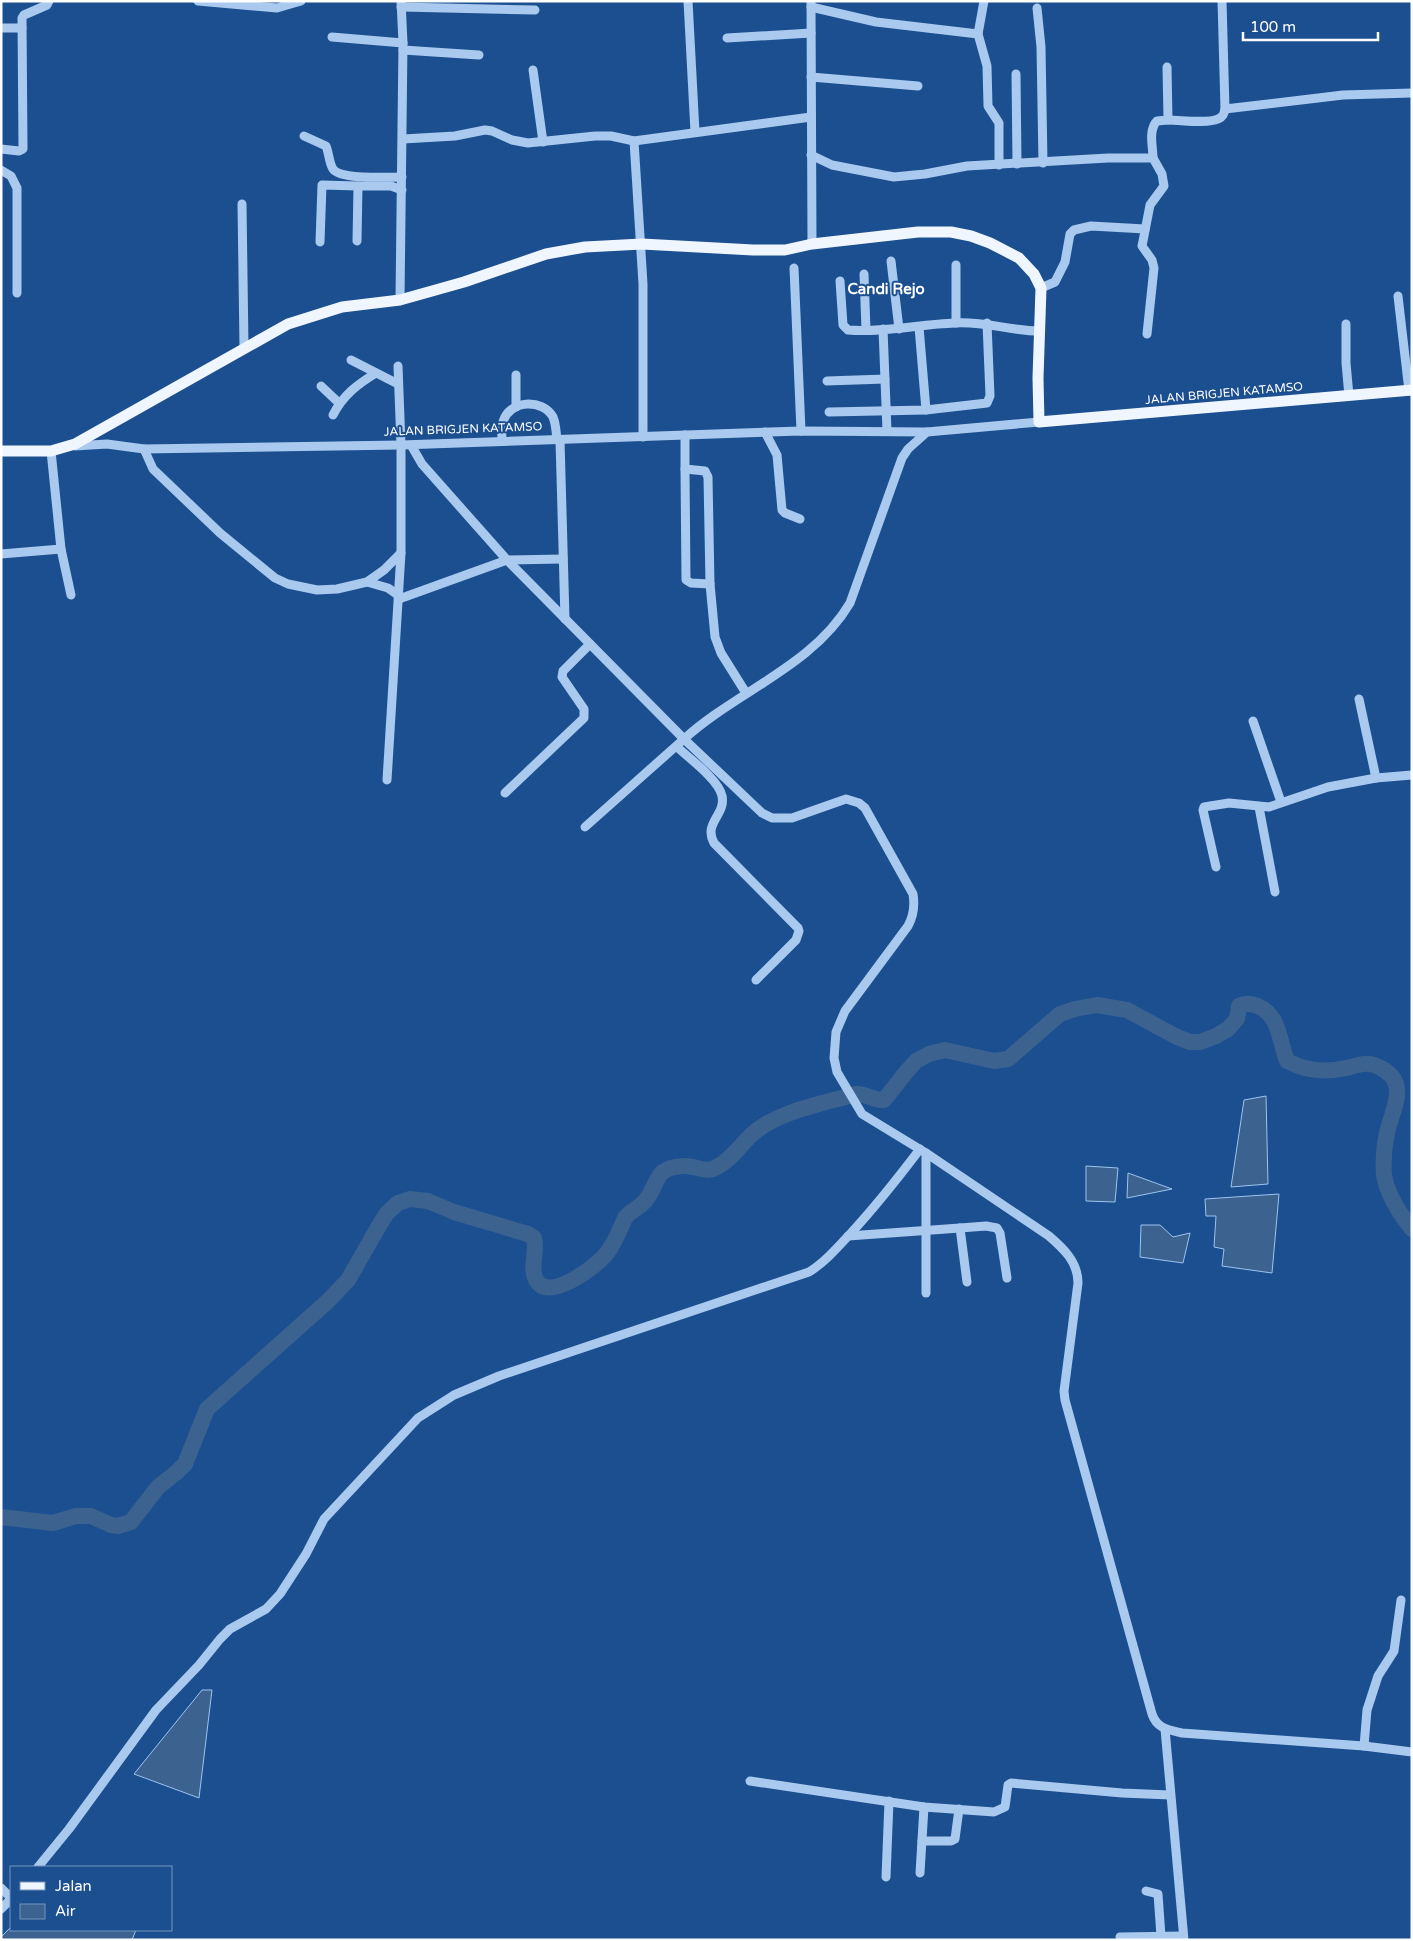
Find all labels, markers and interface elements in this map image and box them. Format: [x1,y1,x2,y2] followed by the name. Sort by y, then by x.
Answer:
[1243,10,1378,42] scale bar
[1250,18,1296,36] text: 100 m
[847,280,925,299] district label: Candi Rejo
[1144,379,1304,407] street label: JALAN BRIGJEN KATAMSO
[384,419,543,439] street label: JALAN BRIGJEN KATAMSO
[10,1866,172,1931] legend
[55,1877,92,1895] text: Jalan
[55,1902,76,1920] text: Air

